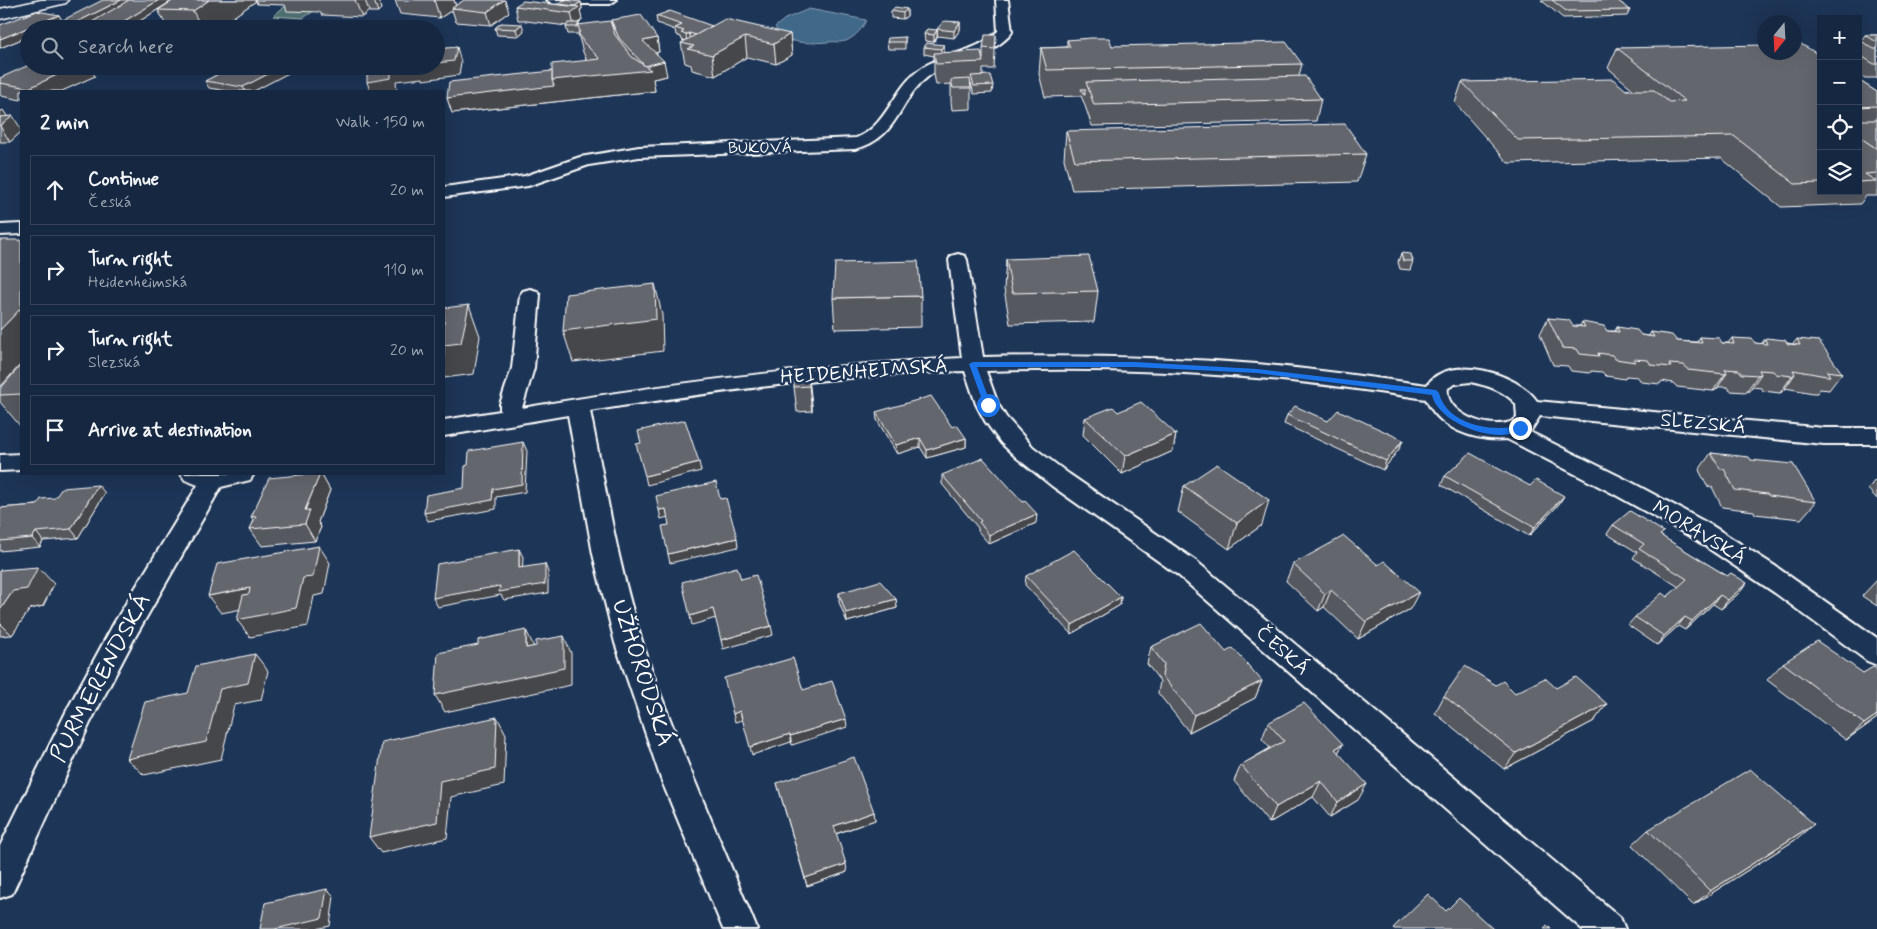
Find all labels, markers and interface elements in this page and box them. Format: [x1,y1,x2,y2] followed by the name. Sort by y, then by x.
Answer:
[1757,15,1802,60] north arrow
[1817,15,1862,195] map controls
[1817,15,1862,60] button: +
[20,20,445,75] search box
[38,34,66,62] icon: search
[78,35,174,60] text: Search here
[1817,60,1862,105] button: −
[1817,105,1862,150] button: locate
[40,109,89,137] text: 2 min
[336,112,425,133] text: Walk · 150 m
[728,137,792,159] street label: BUKOVÁ
[1817,150,1862,195] button: layers
[88,167,159,192] text: Continue
[41,176,69,204] icon: ahead
[390,180,424,201] text: 20 m
[88,192,132,213] text: Česká
[88,247,172,272] text: Turn right
[41,256,69,284] icon: right
[383,260,424,281] text: 110 m
[88,272,187,293] text: Heidenheimská
[88,327,172,352] text: Turn right
[41,336,69,364] icon: right
[390,340,424,361] text: 20 m
[88,352,140,373] text: Slezská
[779,353,949,391] street label: HEIDENHEIMSKÁ
[977,394,1000,417] route start
[1659,407,1747,441] street label: SLEZSKÁ
[41,416,69,444] icon: arrive
[1509,417,1532,440] route end
[88,418,252,443] text: Arrive at destination
[1647,494,1751,572] street label: MORAVSKÁ
[43,588,159,768] street label: PURMERENDSKÁ
[604,595,681,751] street label: UŽHORODSKÁ
[1249,620,1315,682] street label: ČESKÁ

